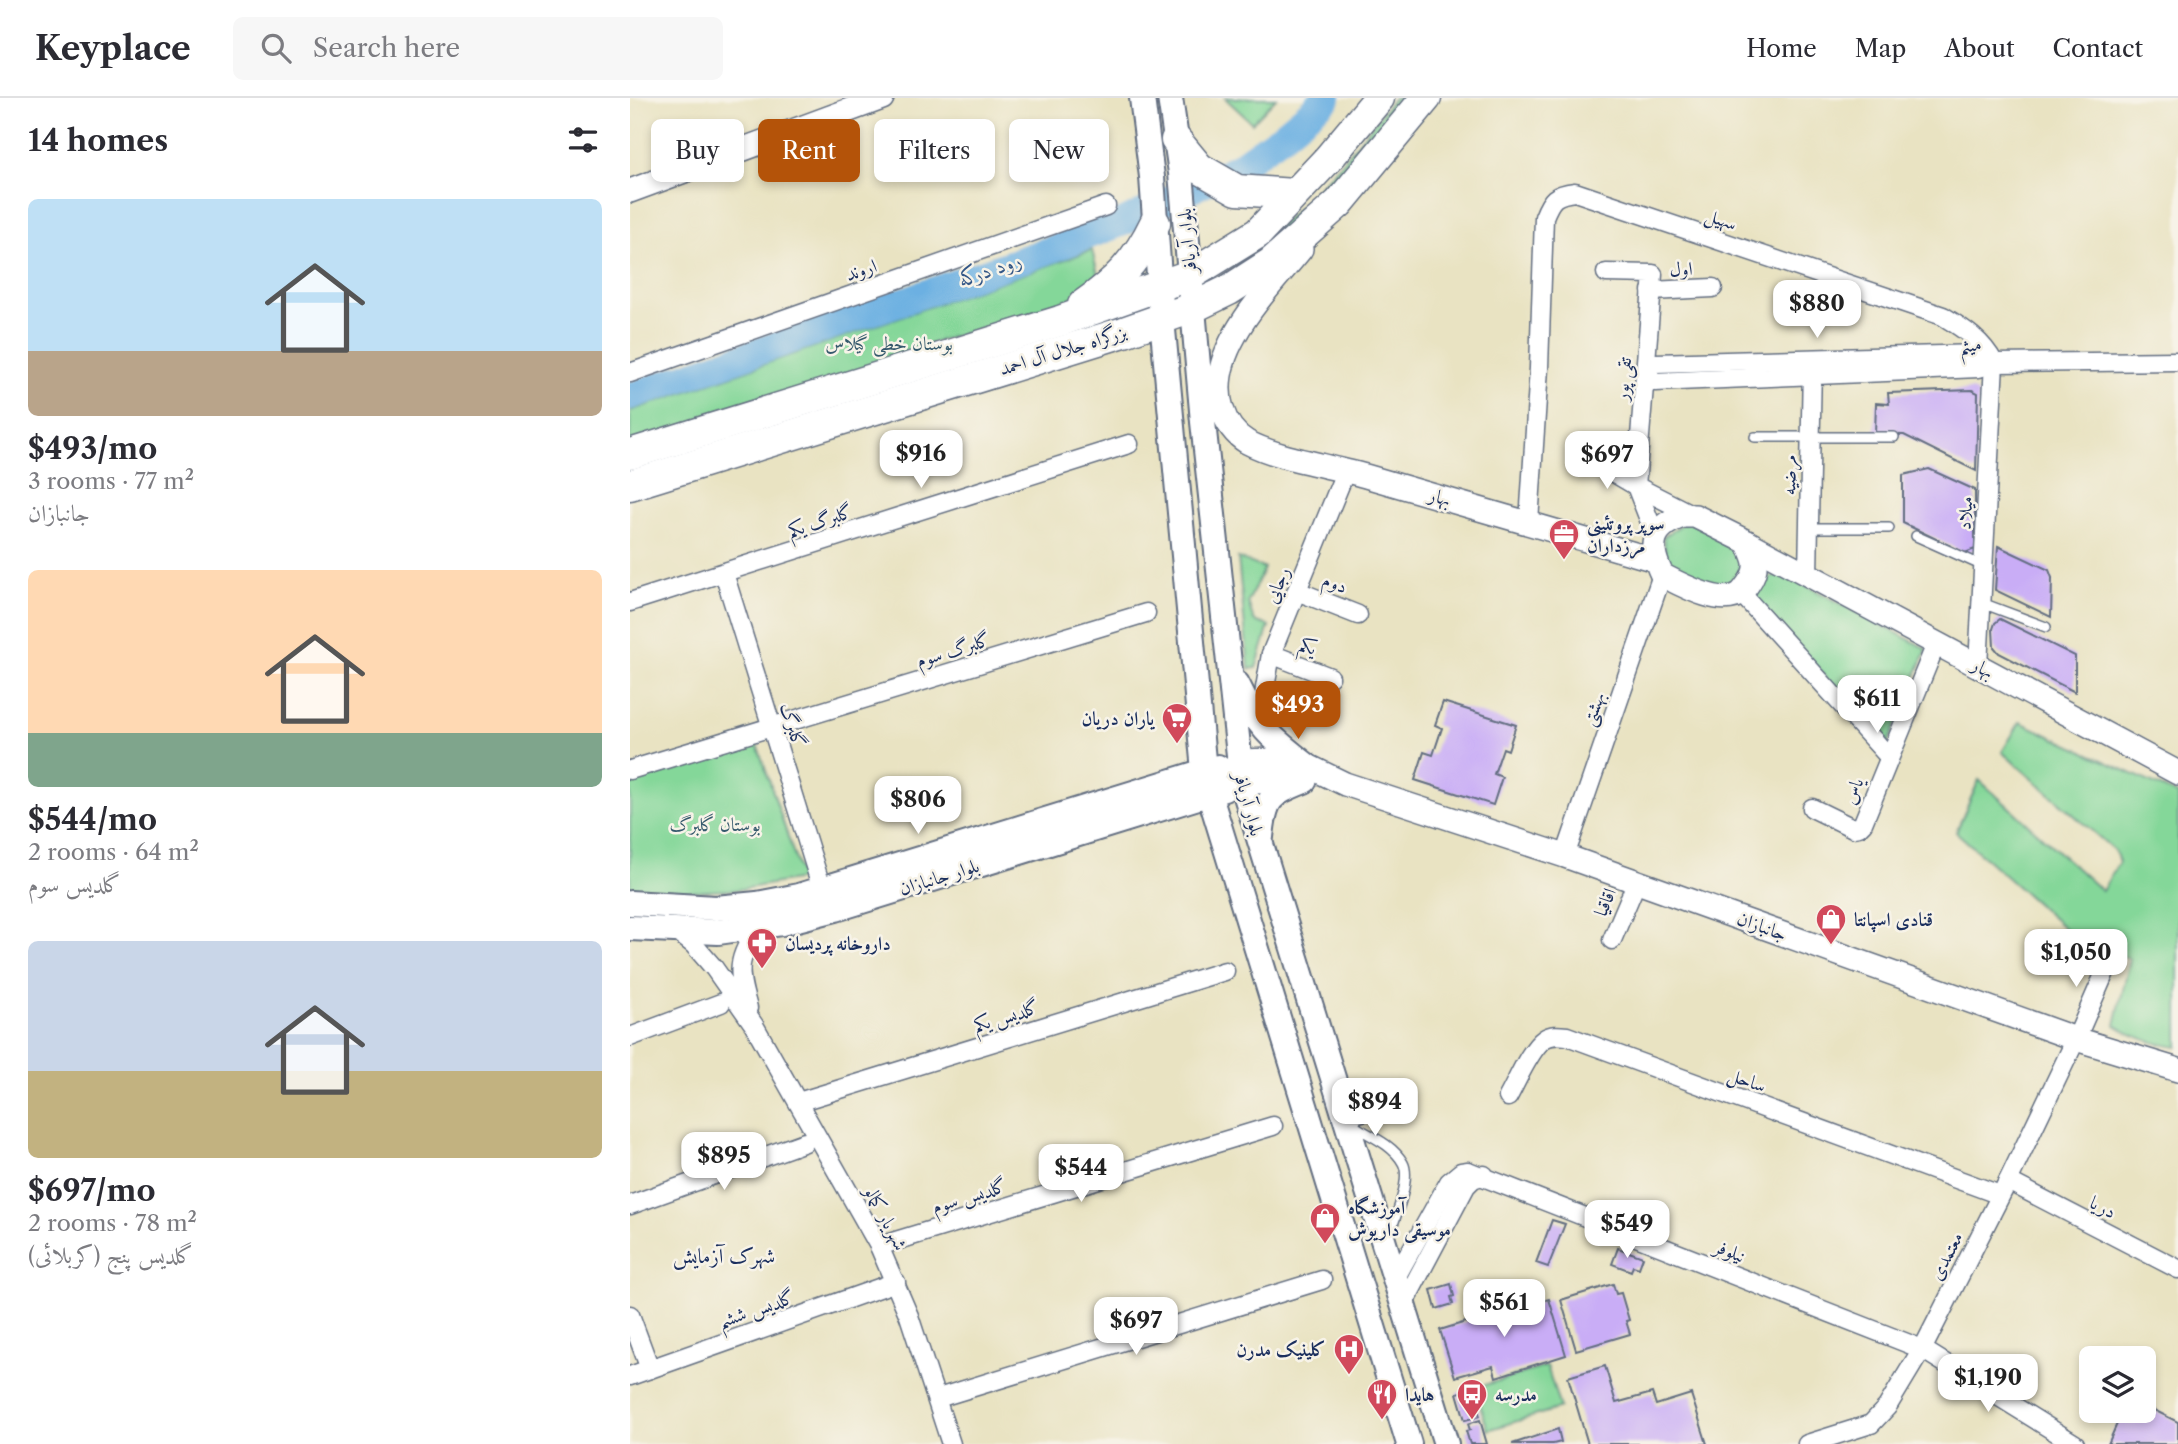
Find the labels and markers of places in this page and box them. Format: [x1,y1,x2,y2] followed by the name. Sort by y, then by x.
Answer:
[1776,280,1858,340] pin: $880
[880,430,962,490] pin: $916
[1566,432,1648,491] pin: $697
[1587,512,1665,559] place label: سوپر پروتئینی مرزداران
[1547,517,1581,561] office icon: سوپر پروتئینی مرزداران
[1836,676,1918,735] pin: $611
[1257,682,1339,741] pin: $493
[1160,701,1194,745] supermarket icon: یاران دریان
[1081,707,1155,730] place label: یاران دریان
[877,776,959,836] pin: $806
[1814,902,1848,946] shop icon: قنادی اسپانتا
[1854,908,1933,933] place label: قنادی اسپانتا
[745,926,779,970] pharmacy icon: داروخانه پردیسان
[2019,930,2133,989] pin: $1,050
[785,932,891,956] place label: داروخانه پردیسان
[1334,1079,1416,1138] pin: $894
[683,1132,765,1192] pin: $895
[1040,1144,1122,1204] pin: $544
[1348,1195,1451,1244] place label: آموزشگاه موسیقی داریوش
[1586,1200,1668,1260] pin: $549
[1308,1201,1342,1245] shop icon: آموزشگاه موسیقی داریوش
[1463,1280,1545,1339] pin: $561
[1095,1298,1177,1357] pin: $697
[1332,1332,1366,1376] hospital icon: کلینیک مدرن
[1236,1338,1326,1361] place label: کلینیک مدرن
[1931,1354,2045,1414] pin: $1,190
[1365,1377,1399,1421] restaurant icon: هایدا
[1455,1377,1489,1421] bus stop icon: مدرسه
[1405,1383,1434,1406] place label: هایدا
[1495,1383,1537,1406] place label: مدرسه

